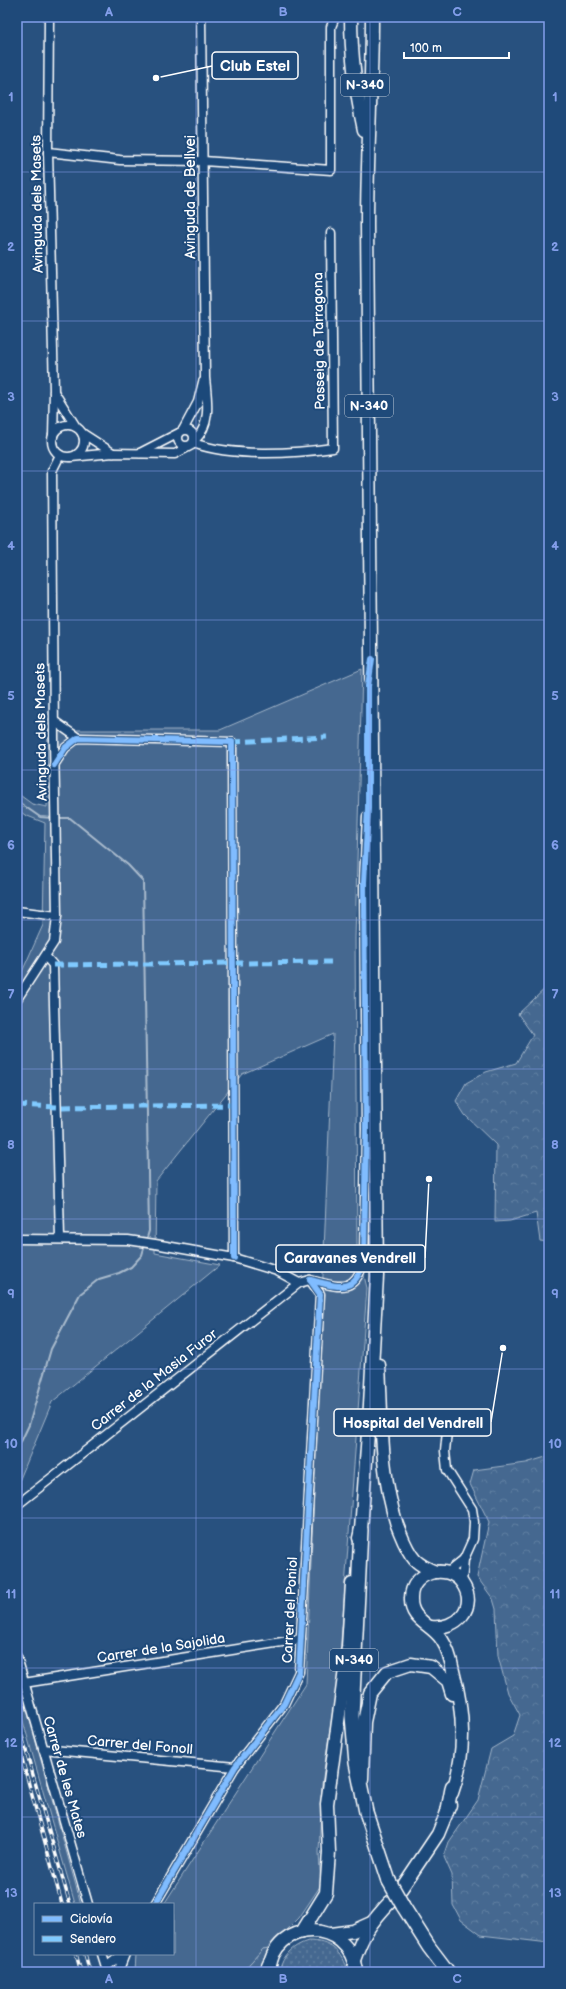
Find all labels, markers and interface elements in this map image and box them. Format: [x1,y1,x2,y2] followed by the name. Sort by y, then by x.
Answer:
[104,4,113,20] text: A
[278,4,288,20] text: B
[452,4,462,20] text: C
[404,34,509,60] scale bar
[410,41,442,56] text: 100 m
[212,52,298,79] callout: Club Estel
[220,57,290,76] text: Club Estel
[341,74,389,96] road number: N-340
[8,89,14,105] text: 1
[552,89,558,105] text: 1
[27,135,47,273] street label: Avinguda dels Masets
[182,135,199,259] street label: Avinguda de Bellvei
[7,239,15,255] text: 2
[551,239,559,255] text: 2
[309,272,329,410] street label: Passeig de Tarragona
[7,389,15,405] text: 3
[551,389,559,405] text: 3
[345,395,393,417] road number: N-340
[7,538,15,554] text: 4
[551,538,559,554] text: 4
[31,663,51,801] street label: Avinguda dels Masets
[7,688,15,704] text: 5
[551,688,559,704] text: 5
[7,837,15,853] text: 6
[551,837,559,853] text: 6
[7,987,15,1003] text: 7
[551,987,559,1003] text: 7
[7,1137,15,1153] text: 8
[551,1137,559,1153] text: 8
[276,1245,425,1272] callout: Caravanes Vendrell
[284,1249,416,1268] text: Caravanes Vendrell
[7,1286,15,1302] text: 9
[551,1286,559,1302] text: 9
[88,1325,221,1435] street label: Carrer de la Masia Furor
[334,1409,491,1436] callout: Hospital del Vendrell
[343,1414,483,1433] text: Hospital del Vendrell
[4,1436,18,1452] text: 10
[548,1436,562,1452] text: 10
[279,1556,301,1664] street label: Carrer del Poniol
[6,1586,16,1602] text: 11
[550,1586,560,1602] text: 11
[96,1629,226,1667] street label: Carrer de la Sajolida
[330,1649,378,1671] road number: N-340
[39,1714,91,1840] street label: Carrer de les Mates
[86,1732,194,1758] street label: Carrer del Fonoll
[4,1735,18,1751] text: 12
[548,1735,562,1751] text: 12
[4,1885,18,1901] text: 13
[548,1885,562,1901] text: 13
[34,1903,174,1955] legend
[70,1912,113,1927] text: Ciclovía
[70,1932,116,1947] text: Sendero
[104,1971,113,1987] text: A
[278,1971,288,1987] text: B
[452,1971,462,1987] text: C

